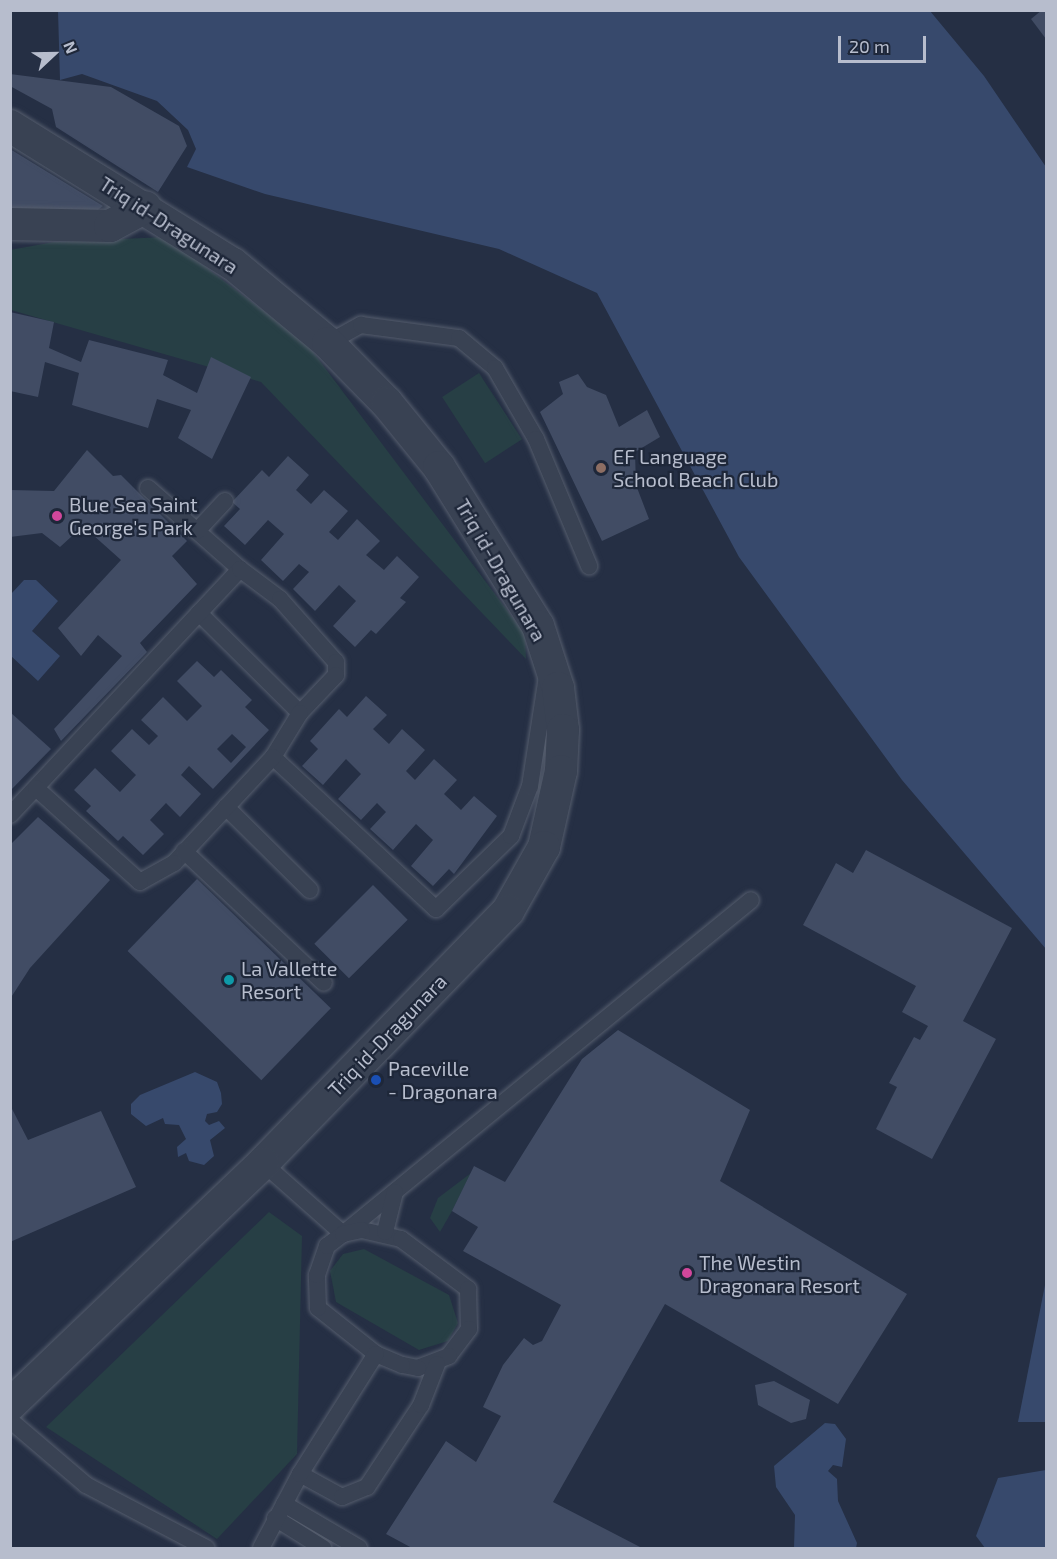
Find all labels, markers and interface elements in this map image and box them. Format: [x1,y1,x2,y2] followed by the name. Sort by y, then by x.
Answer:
[24,24,84,84] north arrow
[841,24,930,62] scale bar
[849,35,890,57] text: 20 m
[60,38,82,56] text: N
[95,171,243,279] street label: Triq id-Dragunara
[613,444,779,491] place label: EF Language School Beach Club
[594,461,608,475] marker: EF Language School Beach Club
[69,492,198,539] place label: Blue Sea Saint George's Park
[450,495,552,645] street label: Triq id-Dragunara
[50,509,64,523] marker: Blue Sea Saint George's Park
[241,957,338,1004] place label: La Vallette Resort
[323,969,451,1101] street label: Triq id-Dragunara
[222,973,236,987] marker: La Vallette Resort
[388,1056,498,1103] place label: Paceville - Dragonara
[369,1073,383,1087] marker: Paceville - Dragonara
[699,1250,860,1297] place label: The Westin Dragonara Resort
[680,1266,694,1280] marker: The Westin Dragonara Resort

